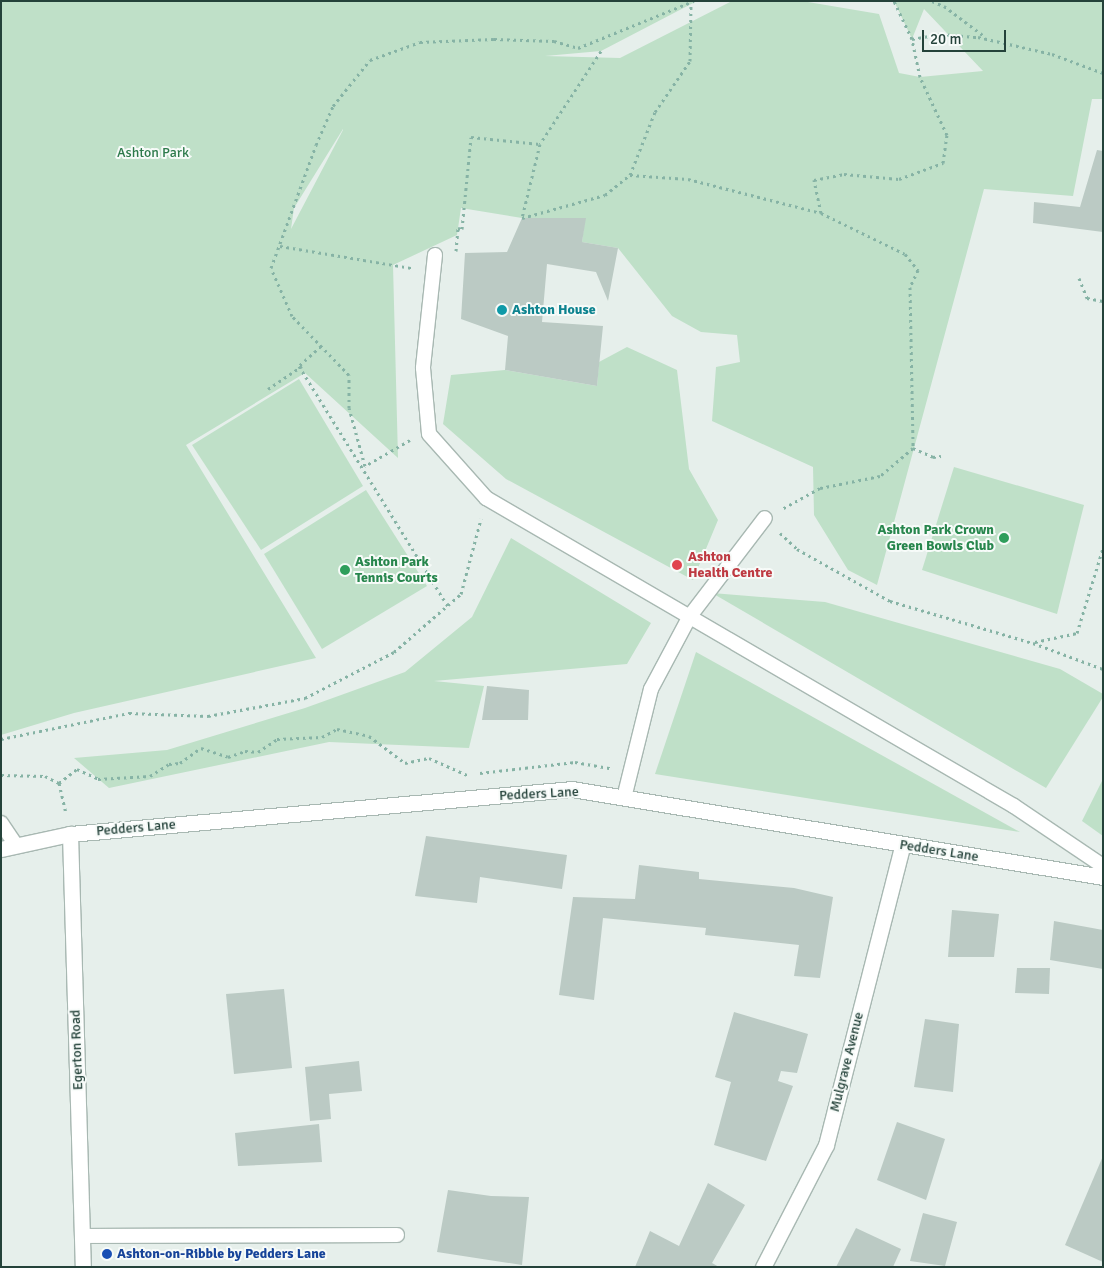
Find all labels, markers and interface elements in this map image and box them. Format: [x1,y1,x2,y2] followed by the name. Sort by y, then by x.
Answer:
[924,20,1008,52] scale bar
[930,30,961,48] text: 20 m
[117,145,189,161] park label: Ashton Park
[512,302,596,318] place label: Ashton House
[496,304,508,316] marker: Ashton House
[877,522,994,554] place label: Ashton Park Crown Green Bowls Club
[998,532,1010,544] marker: Ashton Park Crown Green Bowls Club
[688,549,772,582] place label: Ashton Health Centre
[355,554,438,586] place label: Ashton Park Tennis Courts
[670,558,684,572] marker: Ashton Health Centre
[339,564,351,576] marker: Ashton Park Tennis Courts
[499,784,579,804] street label: Pedders Lane
[96,816,176,840] street label: Pedders Lane
[898,836,980,866] street label: Pedders Lane
[67,1010,87,1090] street label: Egerton Road
[826,1010,868,1114] street label: Mulgrave Avenue
[117,1246,326,1262] place label: Ashton-on-Ribble by Pedders Lane
[101,1248,113,1260] marker: Ashton-on-Ribble by Pedders Lane

